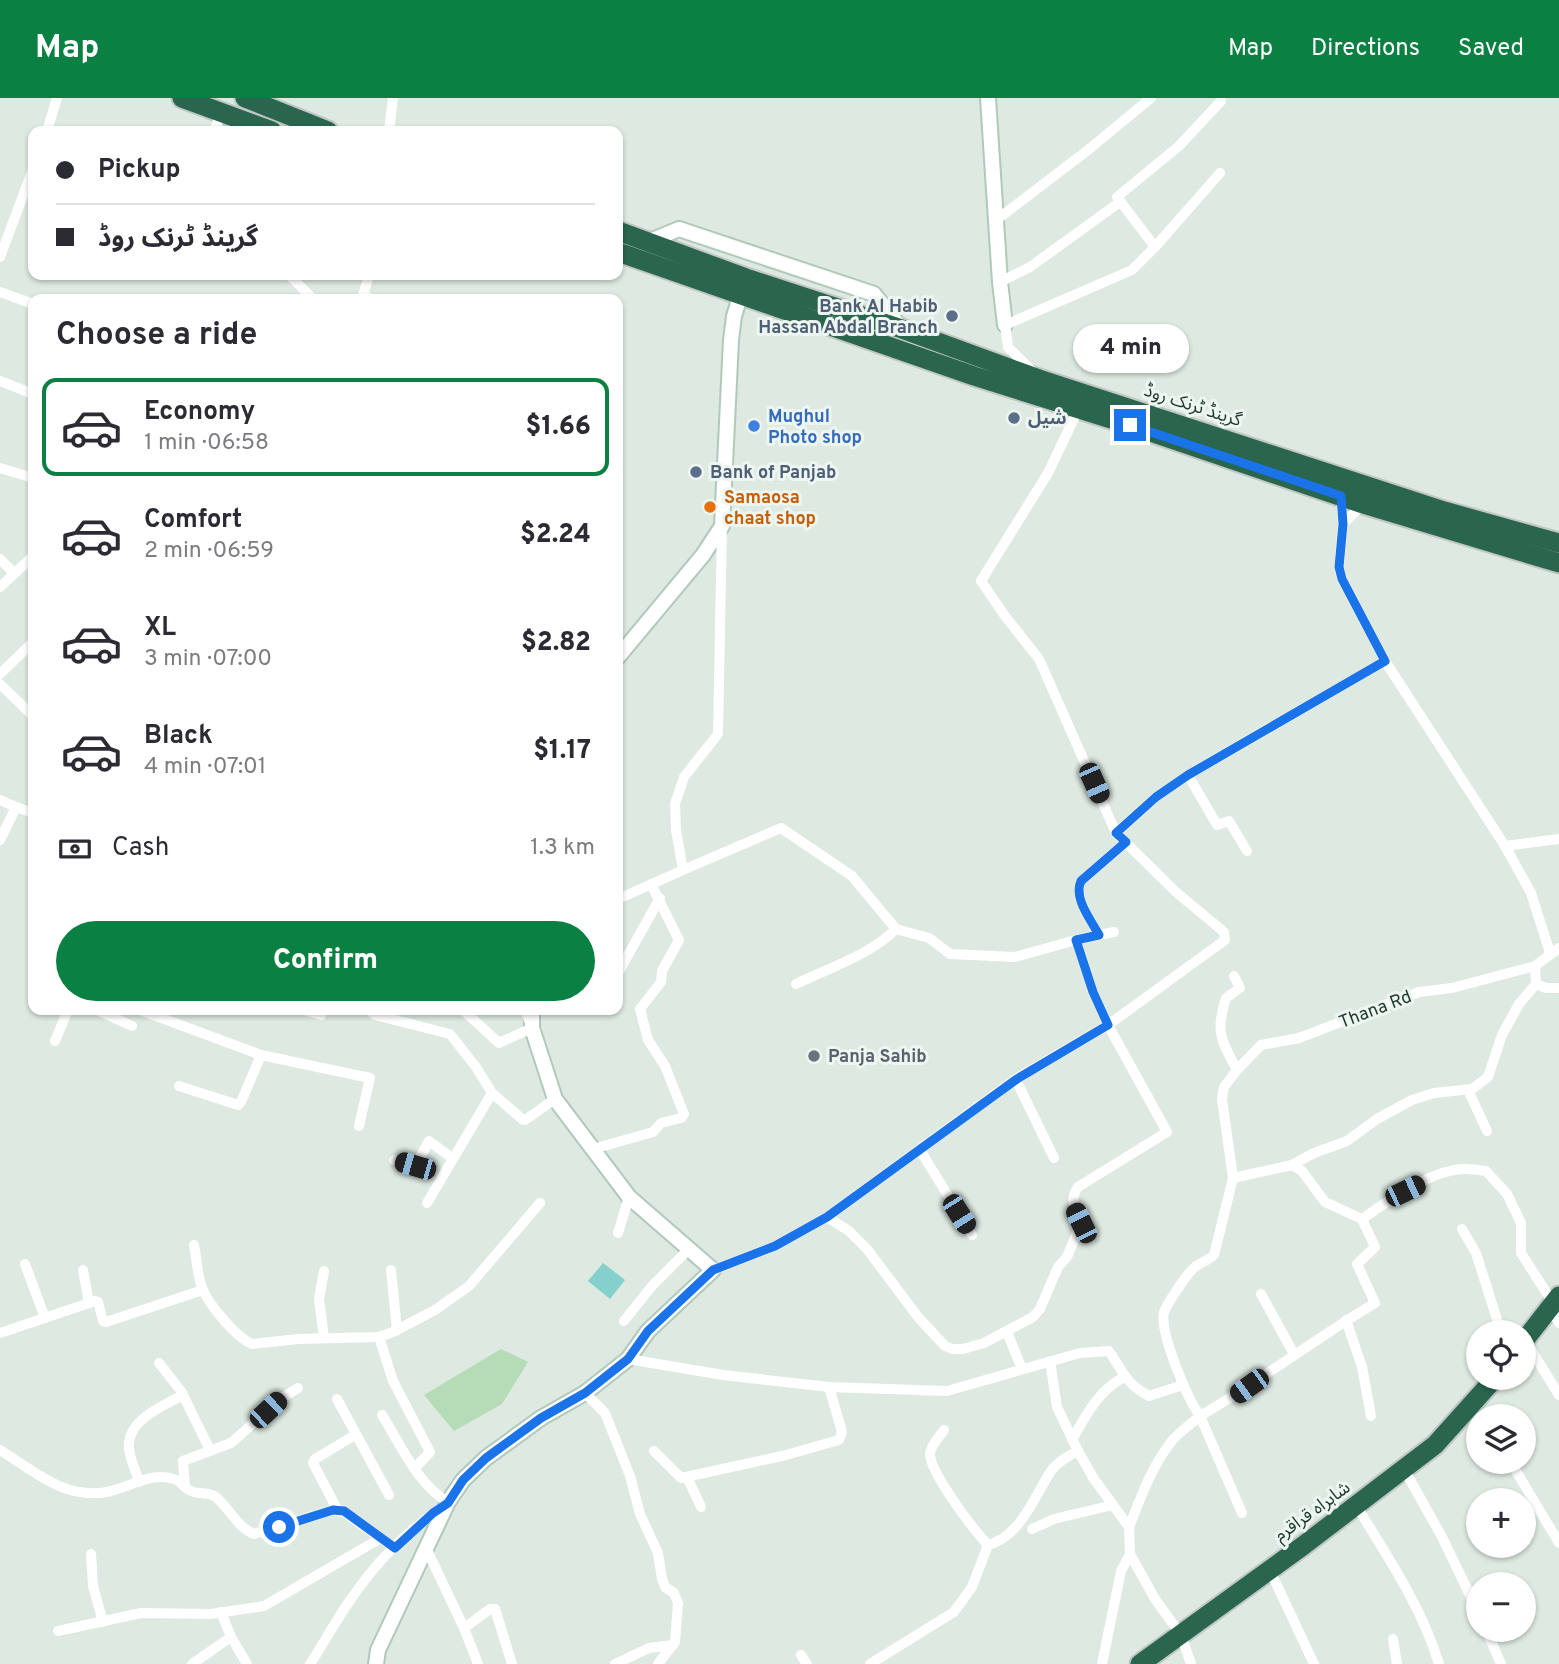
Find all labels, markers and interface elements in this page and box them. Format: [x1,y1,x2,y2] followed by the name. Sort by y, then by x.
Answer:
[35,28,99,70] text: Map
[1228,34,1273,64] text: Map
[1311,34,1420,64] text: Directions
[1458,34,1524,64] text: Saved
[98,154,181,187] text: Pickup
[98,223,258,256] text: گرینڈ ٹرنک روڈ
[758,296,938,340] place label: Bank Al Habib Hassan Abdal Branch
[944,308,960,324] marker: Bank Al Habib Hassan Abdal Branch
[56,316,257,356] text: Choose a ride
[1072,324,1188,372] callout: 4 min
[1100,334,1162,363] text: 4 min
[1141,380,1245,433] street label: گرینڈ ٹرنک روڈ
[60,396,123,459] icon: car
[144,396,255,429] text: Economy
[768,406,862,450] place label: Mughul Photo shop
[1028,408,1067,431] place label: شیل
[1114,409,1146,441] route end
[1006,410,1022,426] marker: شیل
[526,411,591,444] text: $1.66
[746,418,762,434] marker: Mughul Photo shop
[144,429,269,458] text: 1 min · 06:58
[710,462,836,485] place label: Bank of Panjab
[688,464,704,480] marker: Bank of Panjab
[724,487,816,531] place label: Samaosa chaat shop
[702,499,718,515] marker: Samaosa chaat shop
[60,504,123,567] icon: car
[144,504,242,537] text: Comfort
[520,519,591,552] text: $2.24
[144,537,274,566] text: 2 min · 06:59
[60,612,123,675] icon: car
[144,612,176,645] text: XL
[521,627,591,660] text: $2.82
[144,645,272,674] text: 3 min · 07:00
[60,720,123,783] icon: car
[144,720,213,753] text: Black
[533,735,591,768] text: $1.17
[144,753,266,782] text: 4 min · 07:01
[1076,760,1113,806] car
[56,830,94,868] icon: cash
[112,832,169,865] text: Cash
[530,834,595,863] text: 1.3 km
[56,921,595,1001] button: Confirm
[1336,986,1415,1035] street label: Thana Rd
[828,1046,927,1069] place label: Panja Sahib
[806,1048,822,1064] marker: Panja Sahib
[392,1150,439,1182] car
[1382,1172,1429,1210] car
[939,1191,980,1237] car
[1063,1200,1100,1246] car
[1466,1320,1536,1642] map controls
[1466,1320,1536,1390] button: locate
[1226,1365,1273,1407] car
[246,1388,291,1432] car
[1466,1404,1536,1474] button: layers
[1270,1477,1356,1548] street label: شاہراہ قراقرم
[1466,1488,1536,1558] button: +
[263,1511,295,1543] route start
[1466,1572,1536,1642] button: −

